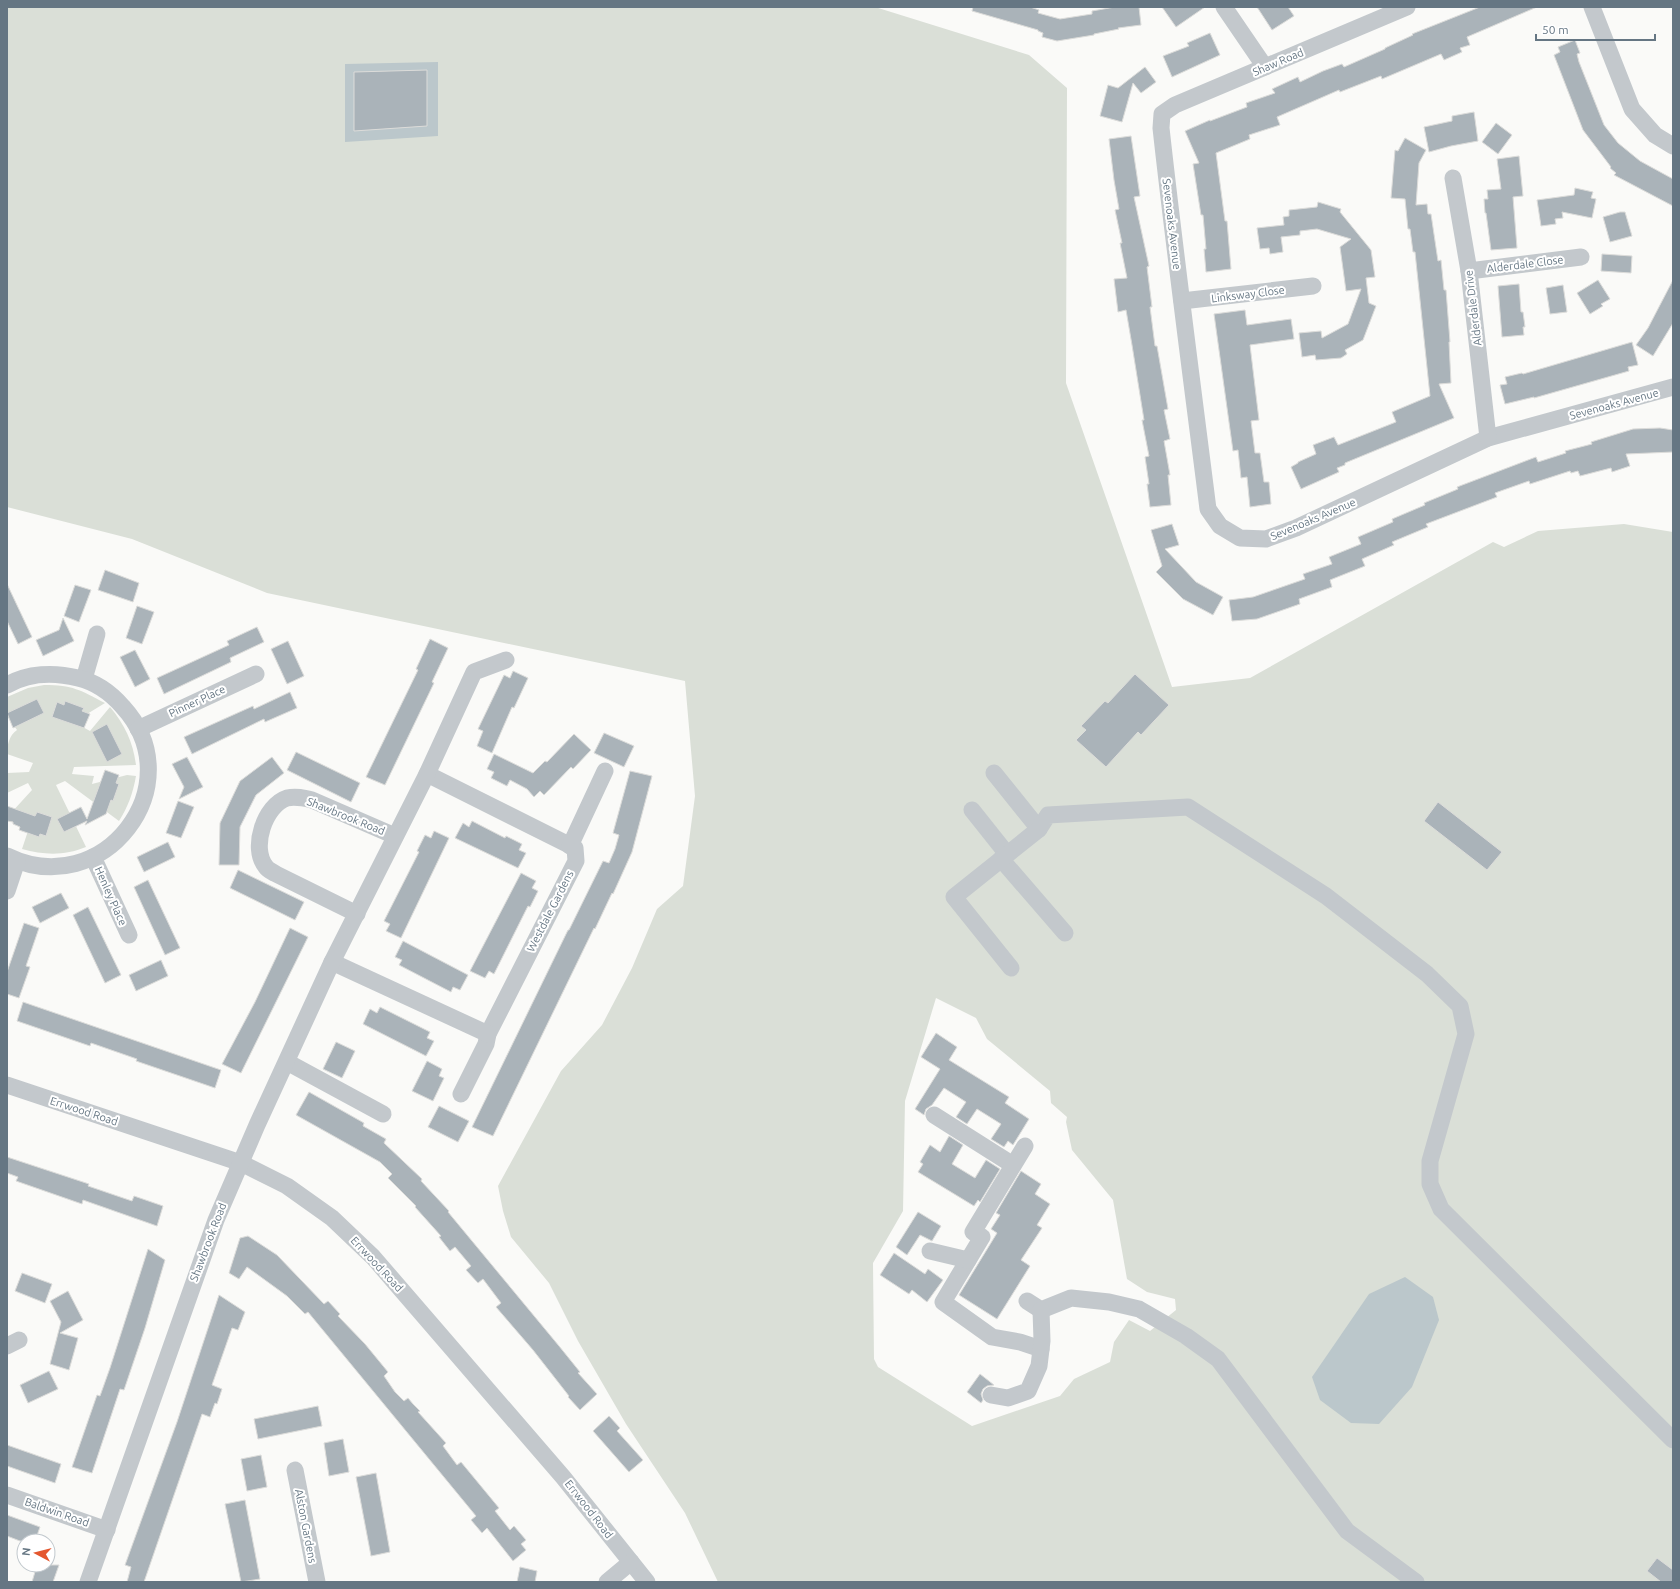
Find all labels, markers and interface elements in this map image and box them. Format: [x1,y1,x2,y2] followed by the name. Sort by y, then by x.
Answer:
[1536,16,1655,42] scale bar
[1542,23,1569,36] text: 50 m
[1251,46,1305,78] street label: Shaw Road
[1160,178,1184,270] street label: Sevenoaks Avenue
[1486,253,1564,275] street label: Alderdale Close
[1462,269,1484,347] street label: Alderdale Drive
[1211,284,1285,304] street label: Linksway Close
[1568,386,1660,422] street label: Sevenoaks Avenue
[1269,496,1357,542] street label: Sevenoaks Avenue
[167,683,227,719] street label: Pinner Place
[305,795,387,837] street label: Shawbrook Road
[93,865,129,927] street label: Henley Place
[524,868,576,954] street label: Westdale Gardens
[49,1094,119,1128] street label: Errwood Road
[188,1201,228,1283] street label: Shawbrook Road
[349,1234,405,1294] street label: Errwood Road
[563,1478,615,1540] street label: Errwood Road
[293,1488,319,1564] street label: Alston Gardens
[23,1495,91,1529] street label: Baldwin Road
[16,1533,56,1573] north arrow
[20,1547,33,1557] text: N

